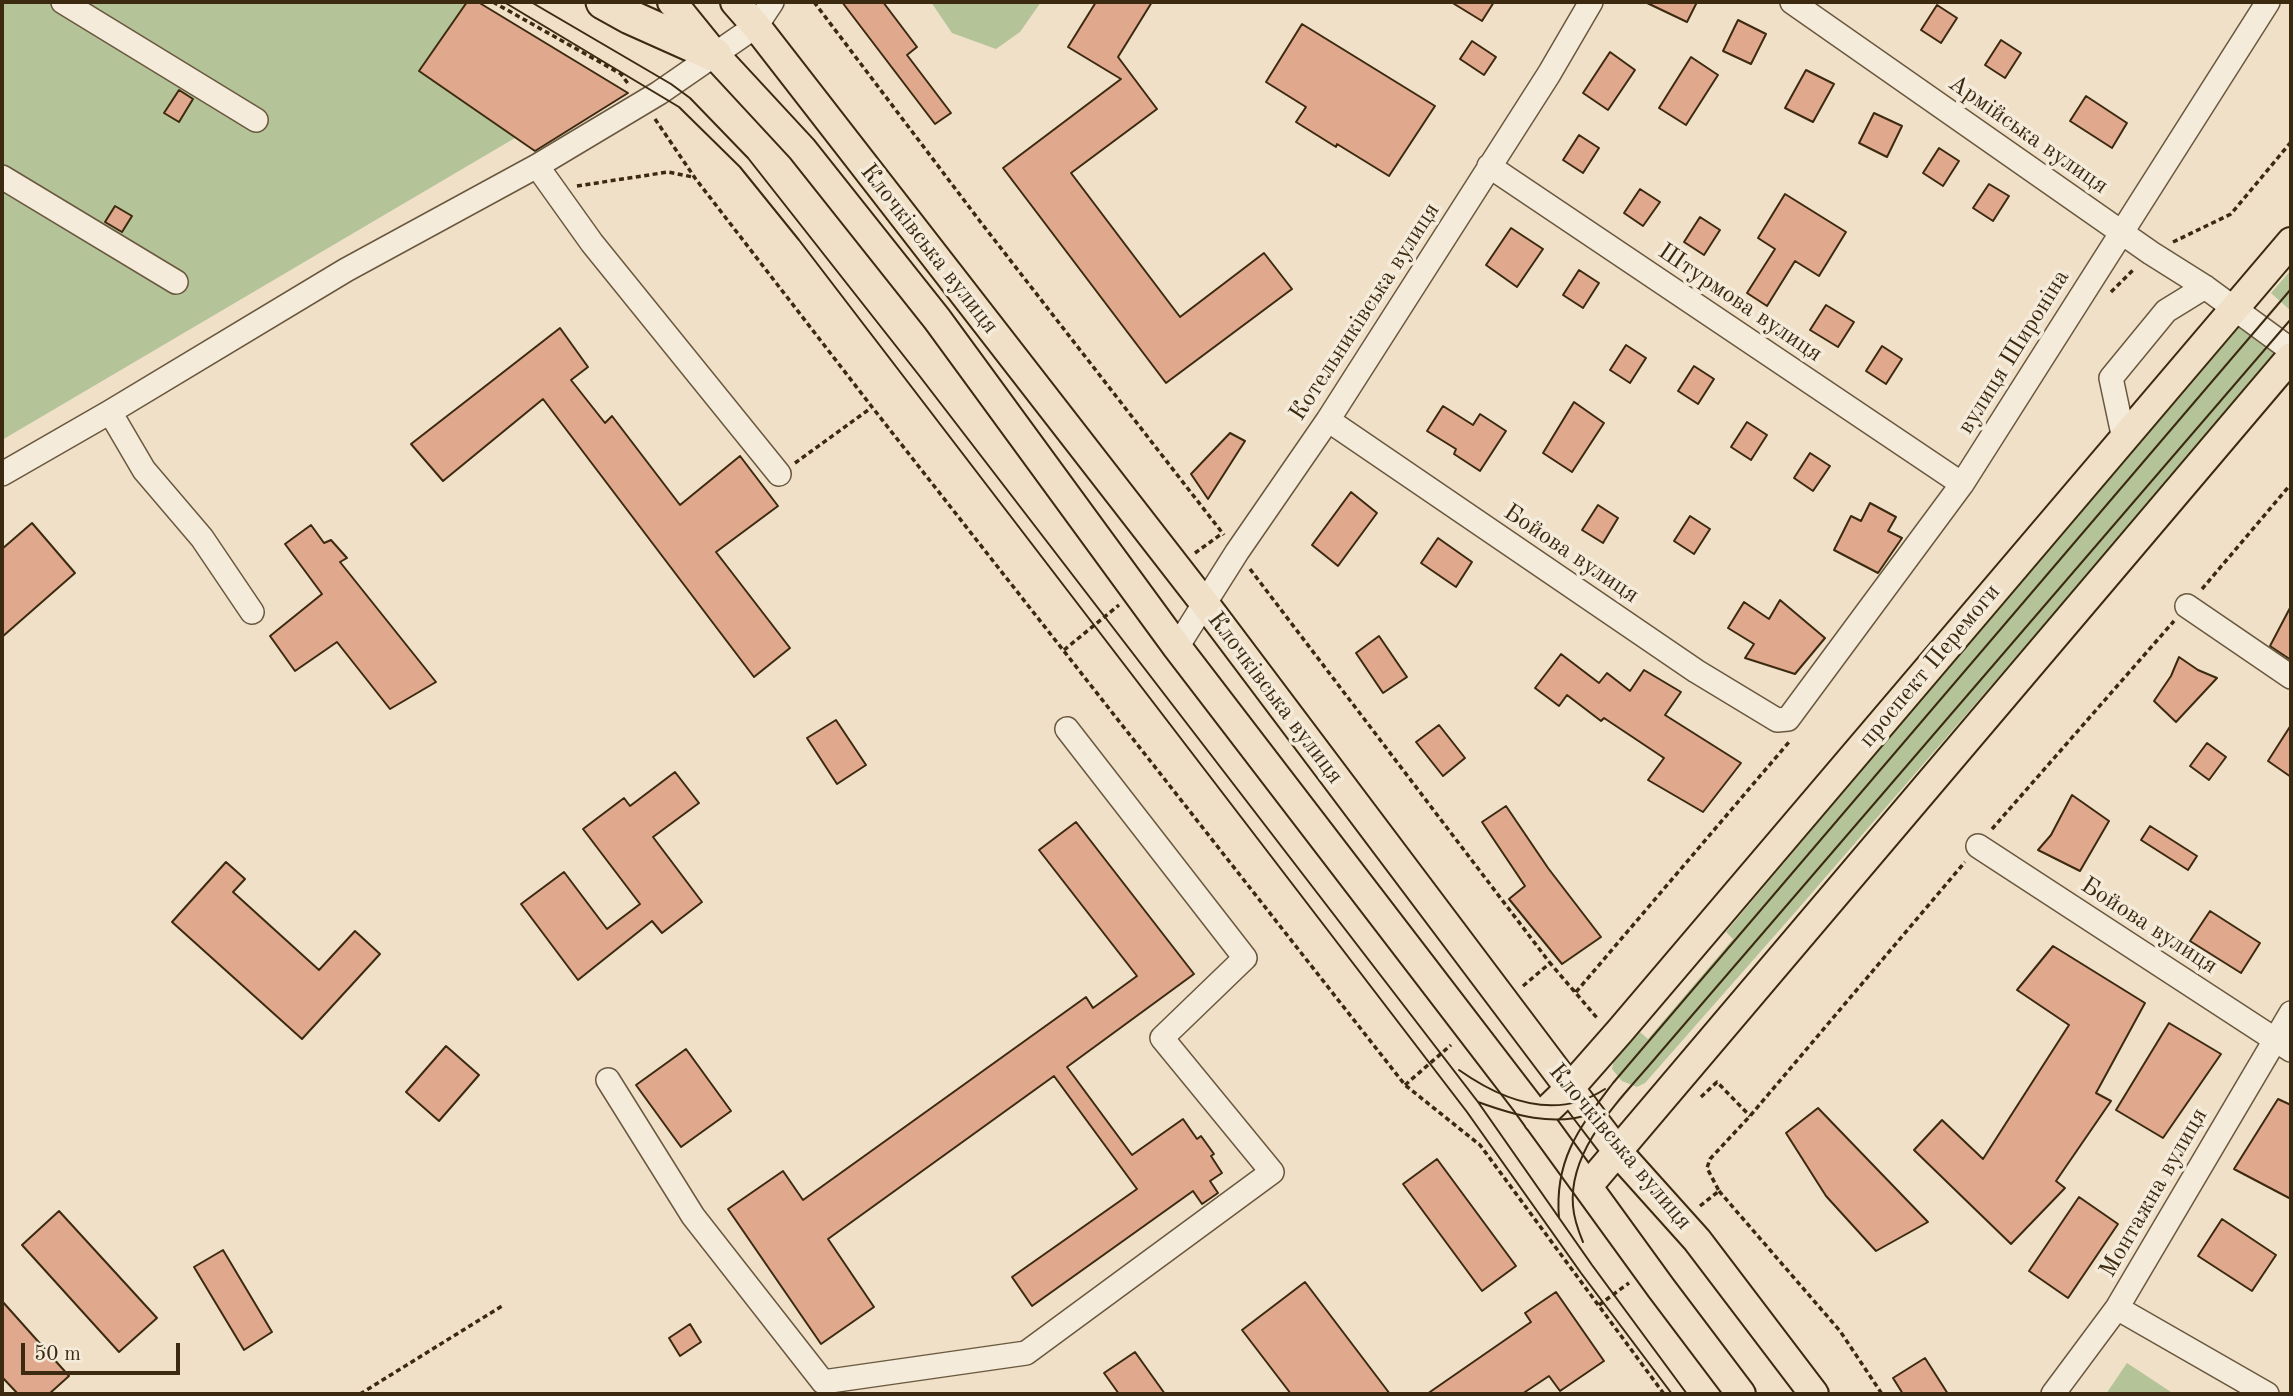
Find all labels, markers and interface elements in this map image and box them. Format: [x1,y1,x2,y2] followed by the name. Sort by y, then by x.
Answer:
[1943,69,2113,201] street label: Армійська вулиця
[854,158,1004,340] street label: Клочківська вулиця
[1284,197,1446,427] street label: Котельниківська вулиця
[1652,237,1828,369] street label: Штурмова вулиця
[1952,264,2076,440] street label: вулиця Широніна
[1498,498,1644,610] street label: Бойова вулиця
[1853,578,2007,754] street label: проспект Перемоги
[1201,606,1349,790] street label: Клочківська вулиця
[2075,871,2223,981] street label: Бойова вулиця
[1542,1058,1698,1236] street label: Клочківська вулиця
[2094,1103,2214,1283] street label: Монтажна вулиця
[24,1330,184,1374] scale bar
[34,1344,81,1365] text: 50 m

